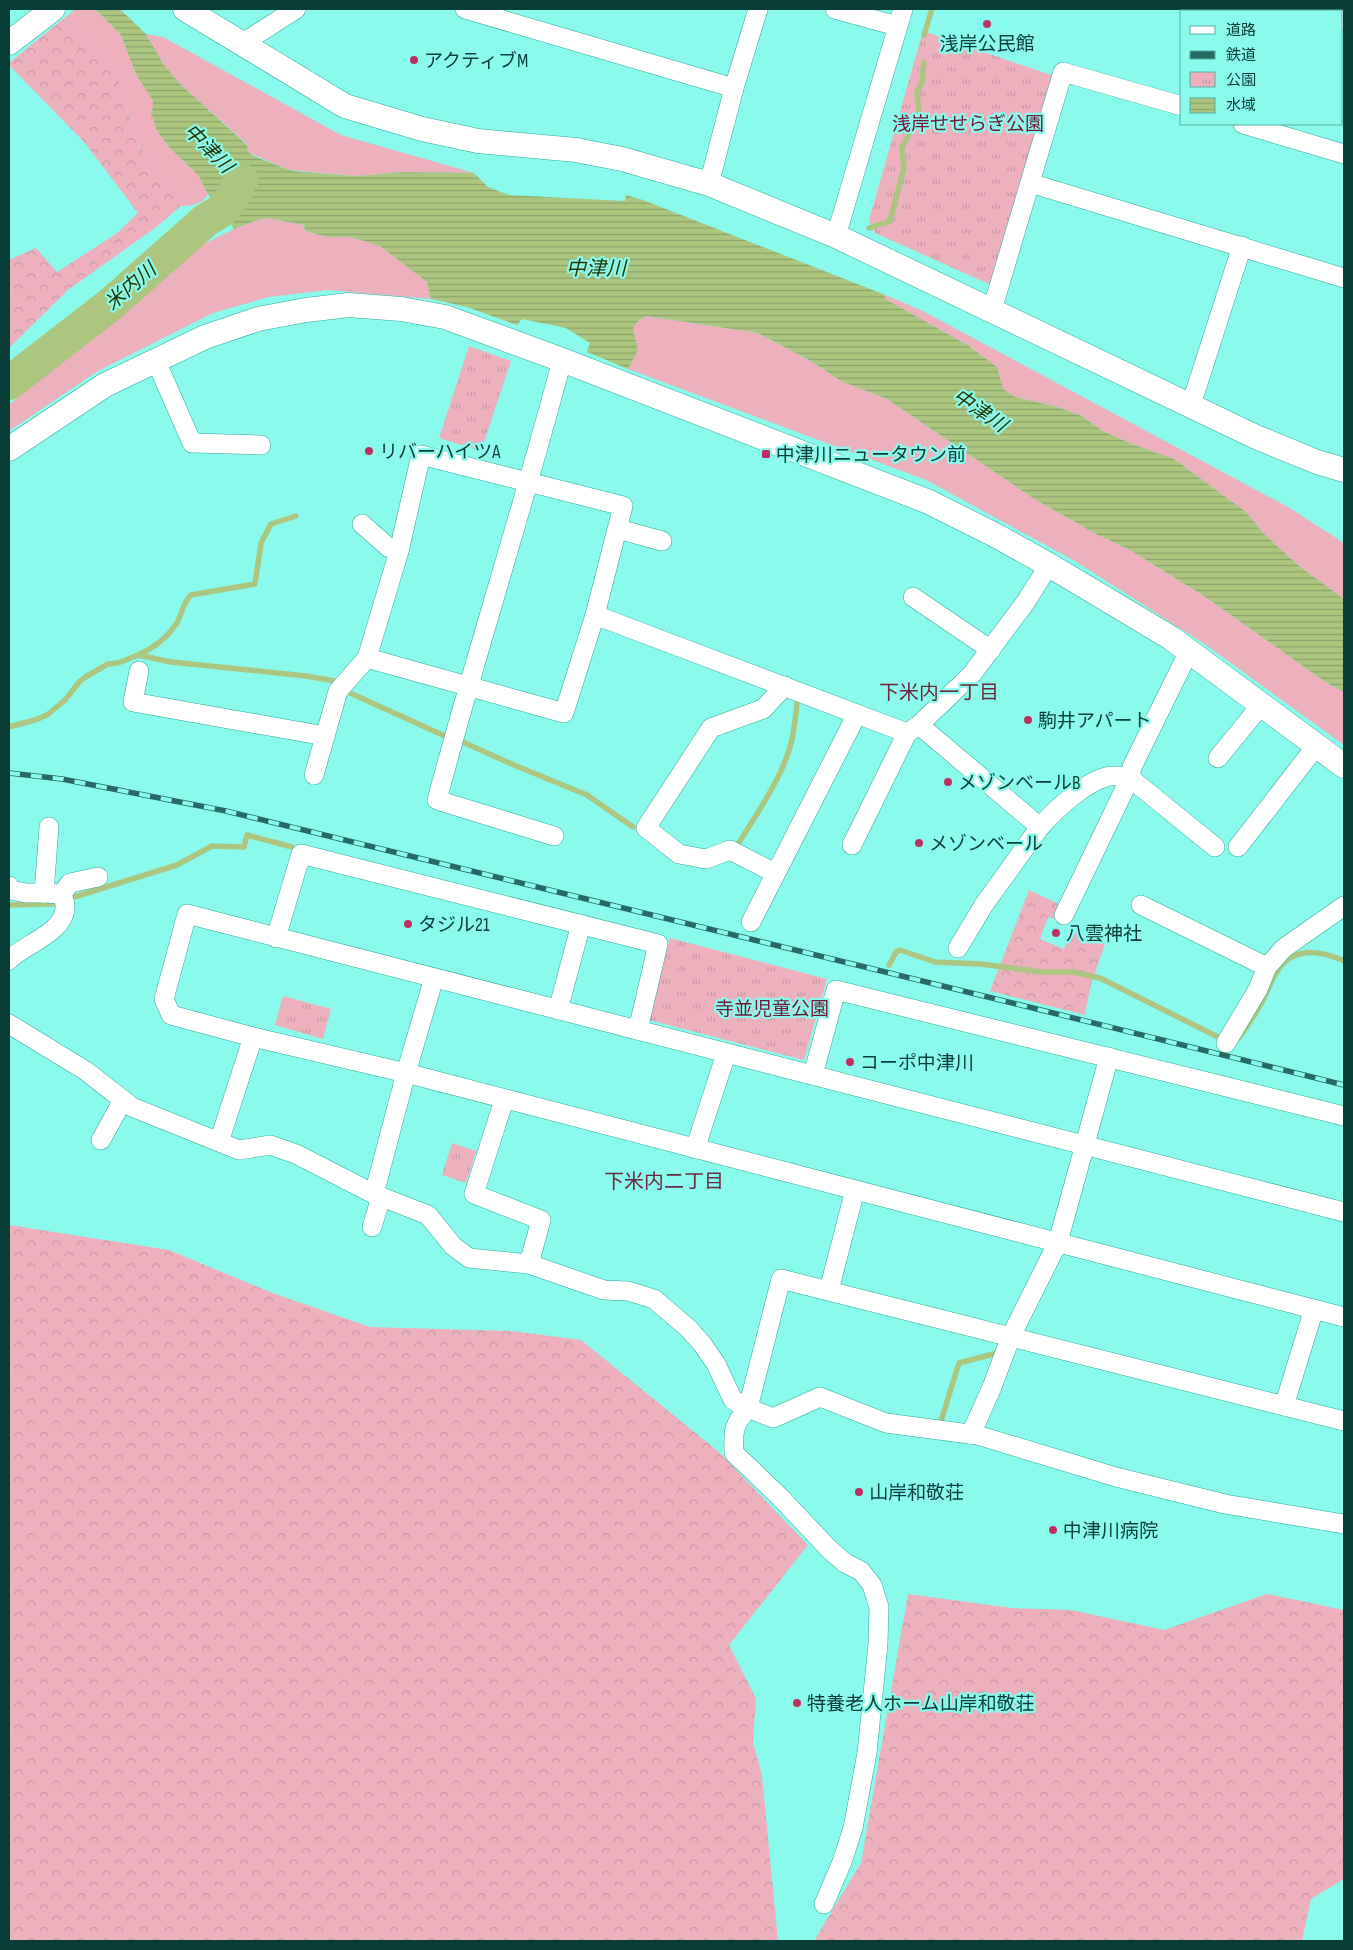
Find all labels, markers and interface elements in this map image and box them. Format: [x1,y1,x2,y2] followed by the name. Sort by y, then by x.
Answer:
[1180,10,1343,125] legend
[981,18,993,30] marker: 浅岸公民館
[1226,21,1256,40] text: 道路
[939,33,1035,56] place label: 浅岸公民館
[1226,46,1256,65] text: 鉄道
[424,50,528,73] place label: アクティブM
[408,54,420,66] marker: アクティブM
[1226,71,1256,90] text: 公園
[1226,96,1256,115] text: 水域
[892,113,1044,136] park label: 浅岸せせらぎ公園
[179,119,239,180] water label: 中津川
[100,257,163,315] water label: 米内川
[566,257,628,281] water label: 中津川
[948,384,1013,439] water label: 中津川
[379,441,501,464] place label: リバーハイツA
[776,444,966,467] place label: 中津川ニュータウン前
[363,445,375,457] marker: リバーハイツA
[760,448,772,460] marker: 中津川ニュータウン前
[879,681,999,705] district label: 下米内一丁目
[1038,710,1152,733] place label: 駒井アパート
[1022,714,1034,726] marker: 駒井アパート
[958,772,1080,795] place label: メゾンベールB
[942,776,954,788] marker: メゾンベールB
[929,833,1043,856] place label: メゾンベール
[913,837,925,849] marker: メゾンベール
[418,914,490,937] place label: タジル21
[402,918,414,930] marker: タジル21
[1066,923,1142,946] place label: 八雲神社
[1050,927,1062,939] marker: 八雲神社
[715,998,829,1021] park label: 寺並児童公園
[860,1052,974,1075] place label: コーポ中津川
[844,1056,856,1068] marker: コーポ中津川
[604,1170,724,1194] district label: 下米内二丁目
[869,1482,964,1505] place label: 山岸和敬荘
[853,1486,865,1498] marker: 山岸和敬荘
[1063,1520,1158,1543] place label: 中津川病院
[1047,1524,1059,1536] marker: 中津川病院
[807,1693,1034,1716] place label: 特養老人ホーム山岸和敬荘
[791,1697,803,1709] marker: 特養老人ホーム山岸和敬荘

